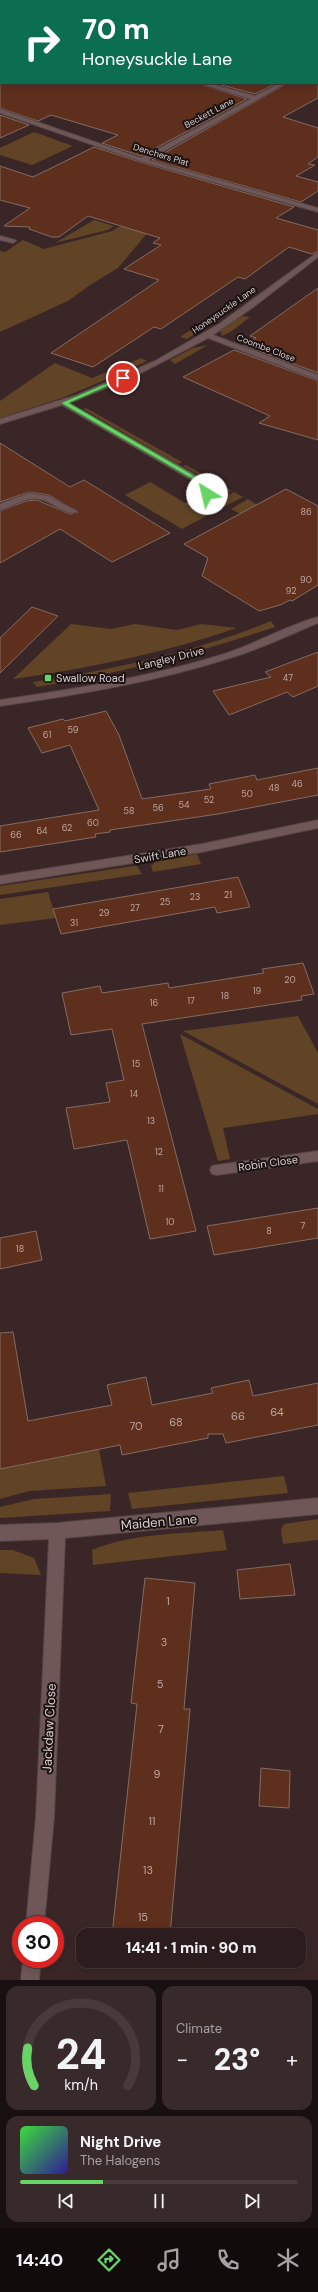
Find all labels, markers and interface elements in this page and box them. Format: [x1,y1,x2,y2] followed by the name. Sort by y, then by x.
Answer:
[82,11,150,48] text: 70 m
[16,16,68,68] icon: right
[82,47,232,71] text: Honeysuckle Lane
[182,95,236,131] street label: Beckett Lane
[132,141,191,169] street label: Denchers Plat
[190,284,258,336] street label: Honeysuckle Lane
[235,331,297,365] street label: Coombe Close
[106,361,140,395] pin
[112,367,134,389] icon: arrive
[186,473,228,515] position arrow
[300,506,312,518] house number: 86
[300,574,312,586] house number: 90
[286,585,296,597] house number: 92
[136,643,206,673] street label: Langley Drive
[56,671,125,685] place label: Swallow Road
[283,672,293,684] house number: 47
[43,673,53,683] marker: Swallow Road
[68,724,79,736] house number: 59
[43,729,51,741] house number: 61
[291,778,303,790] house number: 46
[269,782,279,794] house number: 48
[241,788,253,800] house number: 50
[204,794,214,806] house number: 52
[179,799,190,811] house number: 54
[152,802,164,814] house number: 56
[124,805,134,817] house number: 58
[87,817,99,829] house number: 60
[62,822,72,834] house number: 62
[36,825,48,837] house number: 64
[10,829,22,841] house number: 66
[133,844,187,866] street label: Swift Lane
[224,889,232,901] house number: 21
[190,891,200,903] house number: 23
[160,896,170,908] house number: 25
[130,902,140,914] house number: 27
[99,907,110,919] house number: 29
[70,917,78,929] house number: 31
[284,974,296,986] house number: 20
[253,985,262,997] house number: 19
[221,990,229,1002] house number: 18
[187,995,195,1007] house number: 17
[150,997,159,1009] house number: 16
[132,1058,140,1070] house number: 15
[130,1088,139,1100] house number: 14
[147,1115,155,1127] house number: 13
[155,1146,163,1158] house number: 12
[237,1152,299,1174] street label: Robin Close
[158,1183,164,1195] house number: 11
[166,1216,174,1228] house number: 10
[301,1220,306,1232] house number: 7
[266,1225,272,1237] house number: 8
[16,1243,24,1255] house number: 18
[270,1405,284,1419] house number: 64
[231,1409,245,1423] house number: 66
[169,1415,183,1429] house number: 68
[129,1419,143,1433] house number: 70
[120,1510,198,1534] street label: Maiden Lane
[166,1594,170,1608] house number: 1
[161,1635,167,1649] house number: 3
[157,1677,164,1691] house number: 5
[38,1683,60,1773] street label: Jackdaw Close
[158,1722,164,1736] house number: 7
[154,1767,161,1781] house number: 9
[149,1814,155,1828] house number: 11
[143,1863,153,1877] house number: 13
[138,1910,148,1924] house number: 15
[12,1916,64,1968] speed limit sign: 30
[126,1938,256,1958] text: 14:41 · 1 min · 90 m
[176,2020,222,2037] text: Climate
[56,2028,106,2082] text: 24
[214,2040,260,2079] text: 23°
[176,2045,188,2074] text: −
[286,2045,298,2074] text: +
[64,2076,98,2094] text: km/h
[80,2132,161,2152] text: Night Drive
[80,2152,160,2169] text: The Halogens
[55,2190,77,2212] icon: previous
[148,2190,170,2212] icon: pause
[241,2190,263,2212] icon: next
[95,2246,123,2274] icon: directions
[155,2246,183,2274] icon: music
[214,2246,242,2274] icon: phone
[274,2246,302,2274] icon: climate
[16,2248,63,2272] text: 14:40

